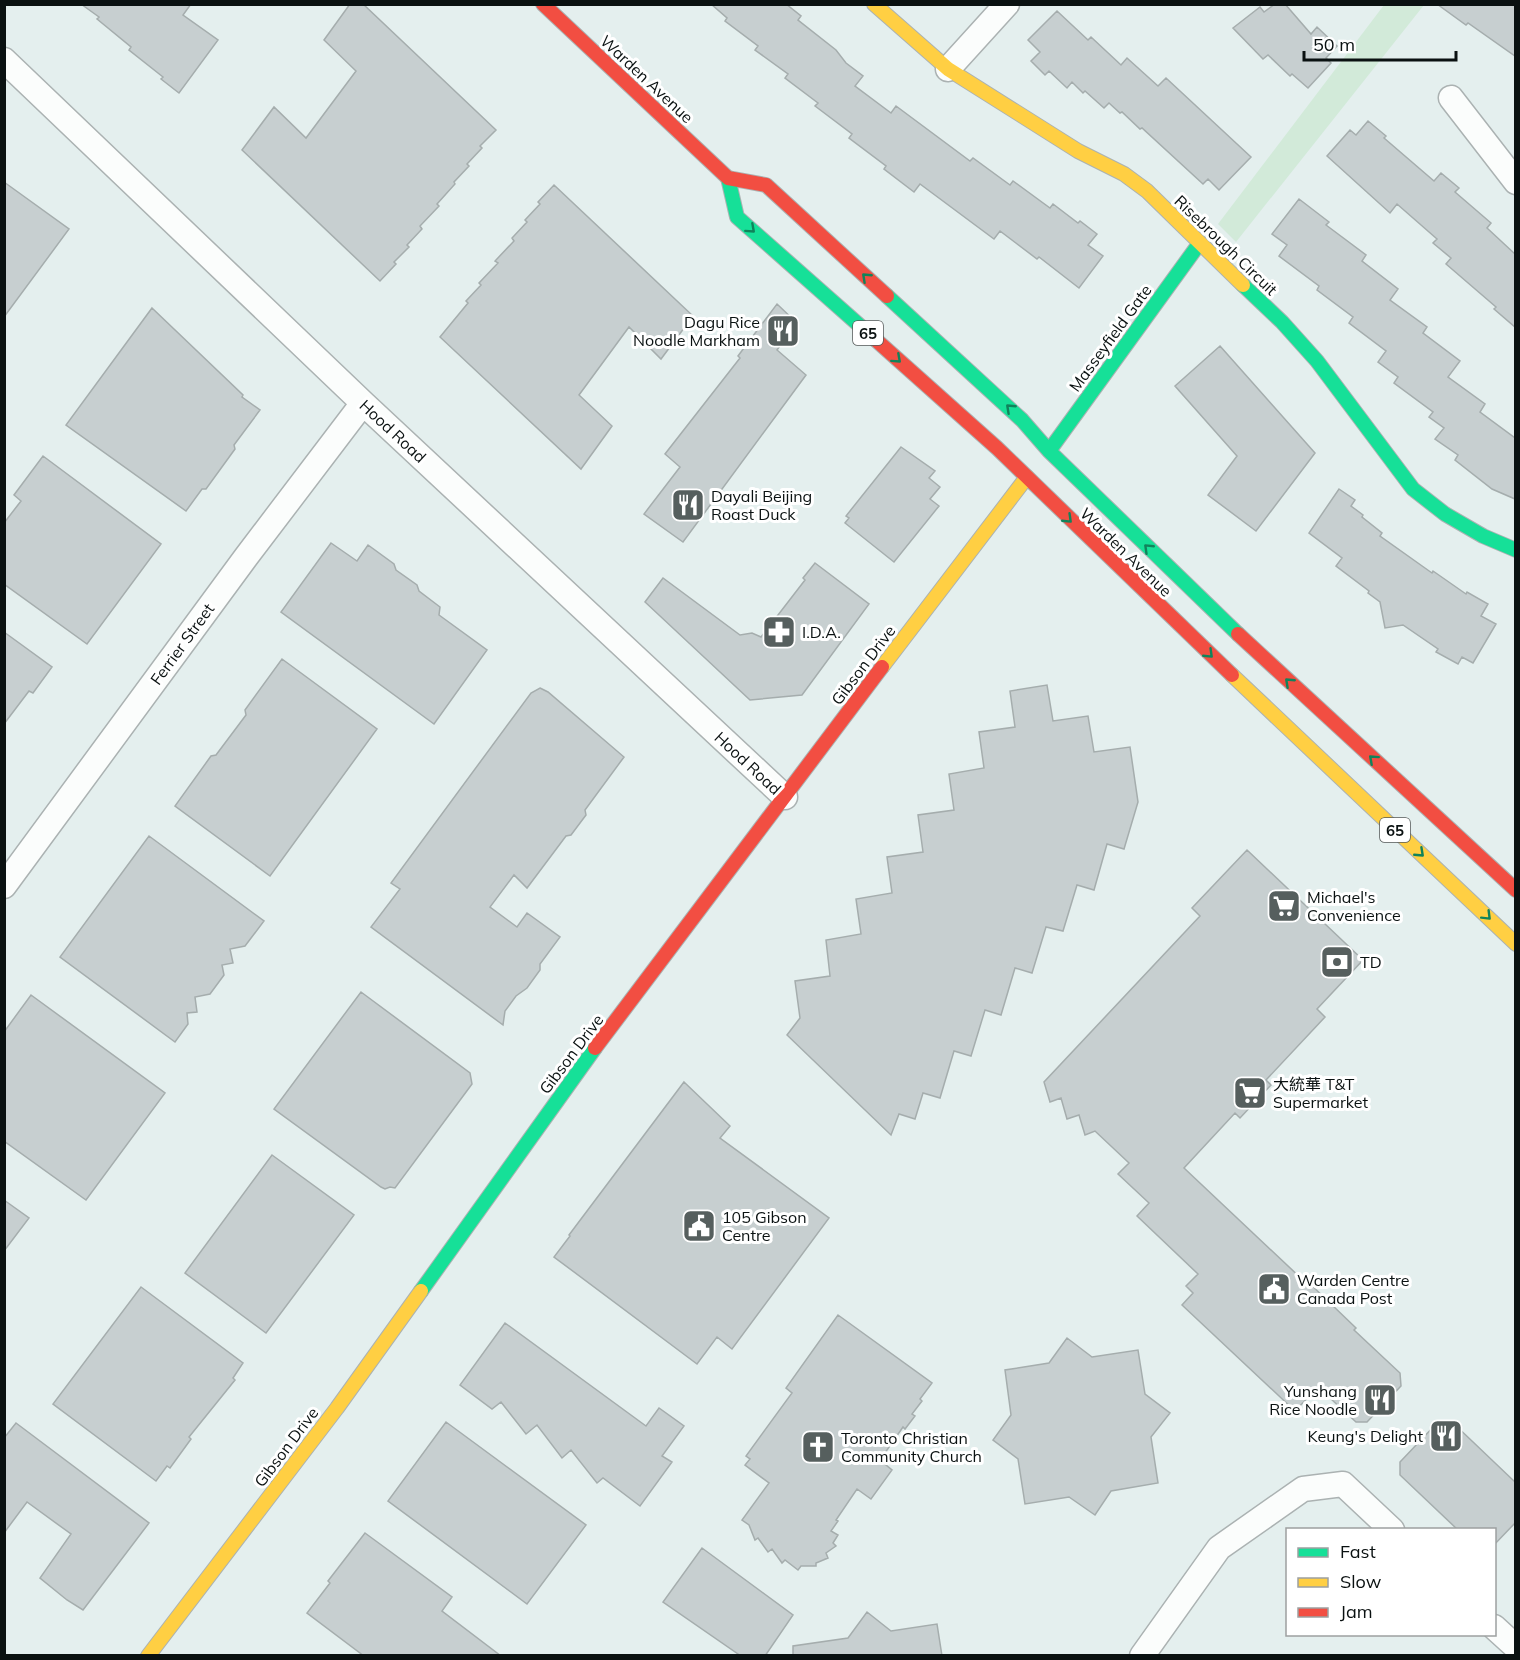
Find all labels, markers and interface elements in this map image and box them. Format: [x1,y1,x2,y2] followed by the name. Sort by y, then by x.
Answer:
[1304,24,1456,62] scale bar
[596,31,698,127] street label: Warden Avenue
[1313,33,1355,56] text: 50 m
[1170,191,1282,299] street label: Risebrough Circuit
[744,222,755,233] one-way arrow
[862,273,873,284] one-way arrow
[1064,281,1156,395] street label: Masseyfield Gate
[633,312,760,350] place label: Dagu Rice Noodle Markham
[765,313,801,349] restaurant icon: Dagu Rice Noodle Markham
[853,321,883,345] road number: 65
[890,352,901,363] one-way arrow
[356,395,430,467] street label: Hood Road
[1006,405,1017,416] one-way arrow
[711,486,812,524] place label: Dayali Beijing Roast Duck
[670,487,706,523] restaurant icon: Dayali Beijing Roast Duck
[1076,503,1176,601] street label: Warden Avenue
[1061,511,1072,522] one-way arrow
[1145,544,1156,555] one-way arrow
[146,599,218,689] street label: Ferrier Street
[761,614,797,650] pharmacy icon: I.D.A.
[827,621,899,709] street label: Gibson Drive
[802,622,841,642] place label: I.D.A.
[1202,647,1212,658] one-way arrow
[1286,678,1296,689] one-way arrow
[711,727,785,799] street label: Hood Road
[1369,755,1379,766] one-way arrow
[1380,818,1410,842] road number: 65
[1414,846,1424,857] one-way arrow
[1307,887,1401,925] place label: Michael's Convenience
[1266,888,1302,924] supermarket icon: Michael's Convenience
[1480,909,1491,920] one-way arrow
[1319,944,1355,980] bank icon: TD
[1360,952,1382,972] place label: TD
[535,1010,607,1098] street label: Gibson Drive
[1273,1074,1369,1112] place label: 大統華 T&T Supermarket
[1232,1075,1268,1111] supermarket icon: 大統華 T&T Supermarket
[722,1207,807,1245] place label: 105 Gibson Centre
[681,1208,717,1244] public building icon: 105 Gibson Centre
[1297,1270,1410,1308] place label: Warden Centre Canada Post
[1256,1271,1292,1307] public building icon: Warden Centre Canada Post
[1269,1381,1357,1419] place label: Yunshang Rice Noodle
[1362,1382,1398,1418] restaurant icon: Yunshang Rice Noodle
[250,1403,322,1491] street label: Gibson Drive
[1428,1418,1464,1454] restaurant icon: Keung's Delight
[1308,1426,1423,1446] place label: Keung's Delight
[841,1428,982,1466] place label: Toronto Christian Community Church
[800,1429,836,1465] church icon: Toronto Christian Community Church
[1286,1528,1496,1636] legend
[1340,1540,1376,1563] text: Fast
[1340,1570,1382,1593] text: Slow
[1340,1600,1373,1623] text: Jam

